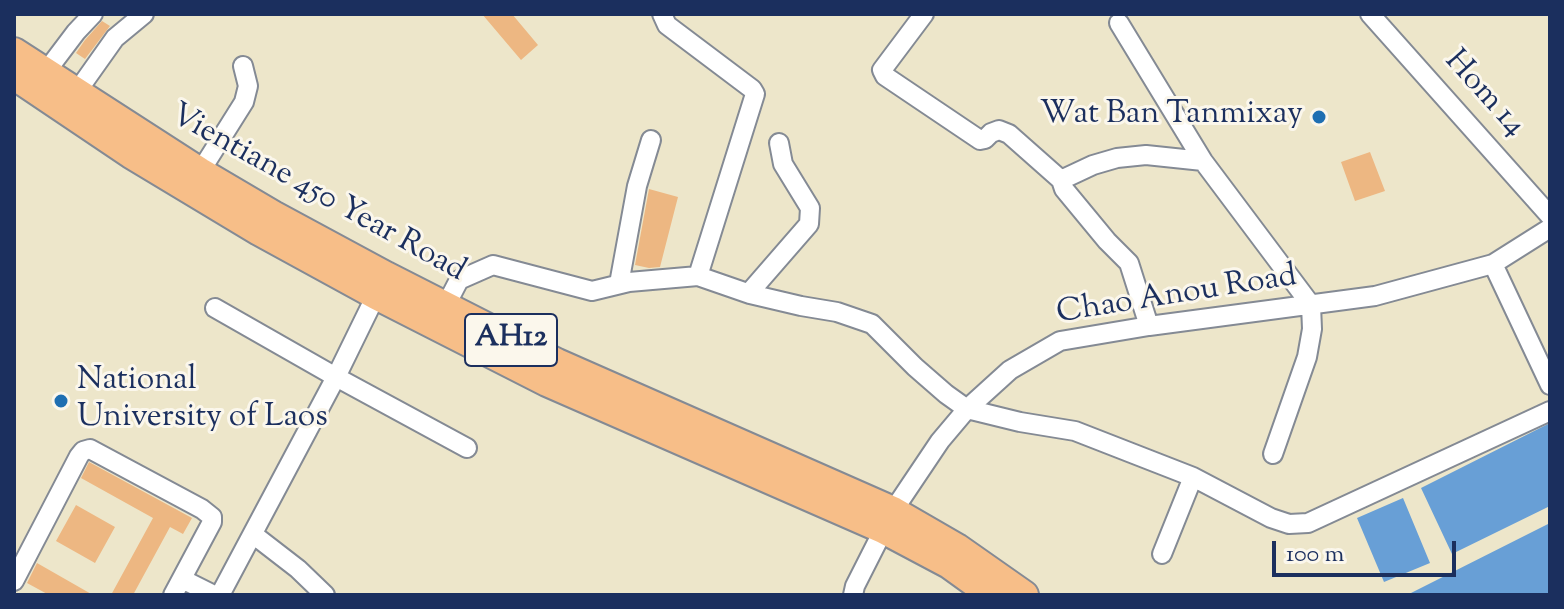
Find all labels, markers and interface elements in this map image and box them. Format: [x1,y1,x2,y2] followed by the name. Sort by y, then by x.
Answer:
[1434,44,1532,146] street label: Hom 14
[163,98,471,292] street label: Vientiane 450 Year Road
[1040,98,1303,136] place label: Wat Ban Tanmixay
[1310,108,1328,126] marker: Wat Ban Tanmixay
[1054,259,1300,335] street label: Chao Anou Road
[465,314,557,366] road number: AH12
[77,364,328,439] place label: National University of Laos
[52,392,70,410] marker: National University of Laos
[1276,525,1460,575] scale bar
[1286,538,1344,572] text: 100 m

